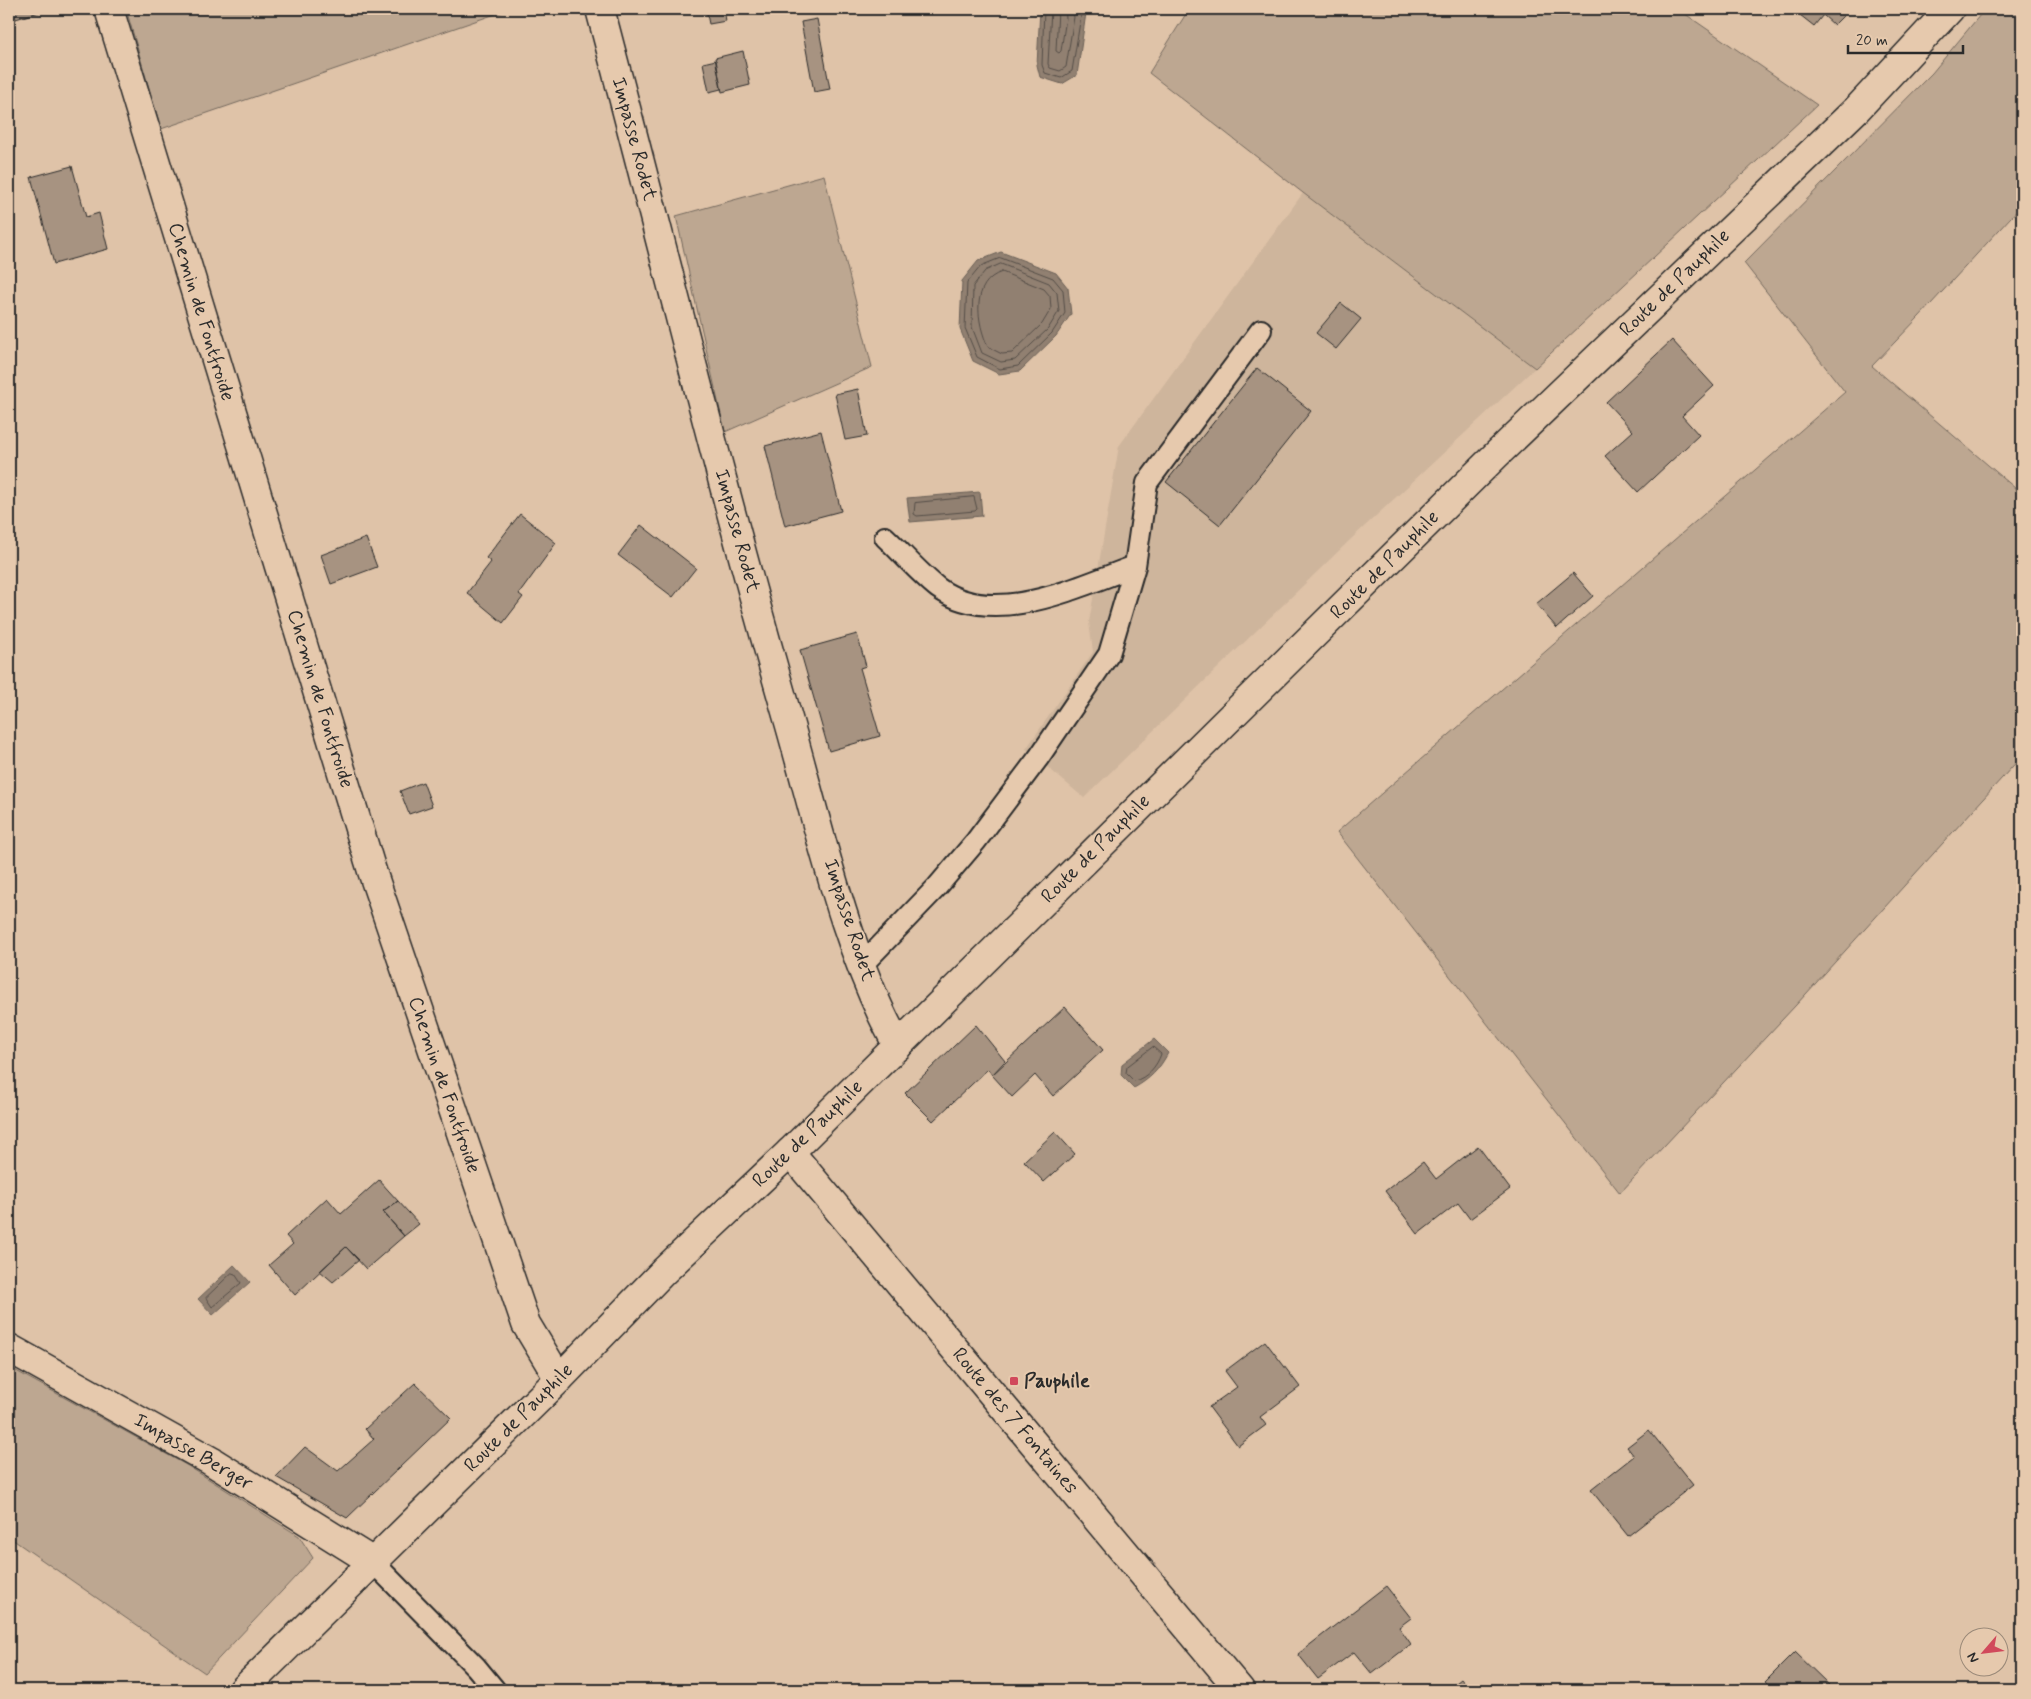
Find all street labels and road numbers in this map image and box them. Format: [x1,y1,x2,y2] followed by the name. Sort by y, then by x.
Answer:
[605,74,663,204] street label: Impasse Rodet
[161,220,241,404] street label: Chemin de Fontfroide
[1614,223,1736,343] street label: Route de Pauphile
[708,466,766,596] street label: Impasse Rodet
[1324,504,1446,626] street label: Route de Pauphile
[280,607,360,791] street label: Chemin de Fontfroide
[1035,788,1157,910] street label: Route de Pauphile
[817,856,881,985] street label: Impasse Rodet
[401,993,487,1177] street label: Chemin de Fontfroide
[747,1074,869,1194] street label: Route de Pauphile
[946,1342,1084,1500] street label: Route des 7 Fontaines
[458,1357,580,1479] street label: Route de Pauphile
[129,1407,258,1497] street label: Impasse Berger

